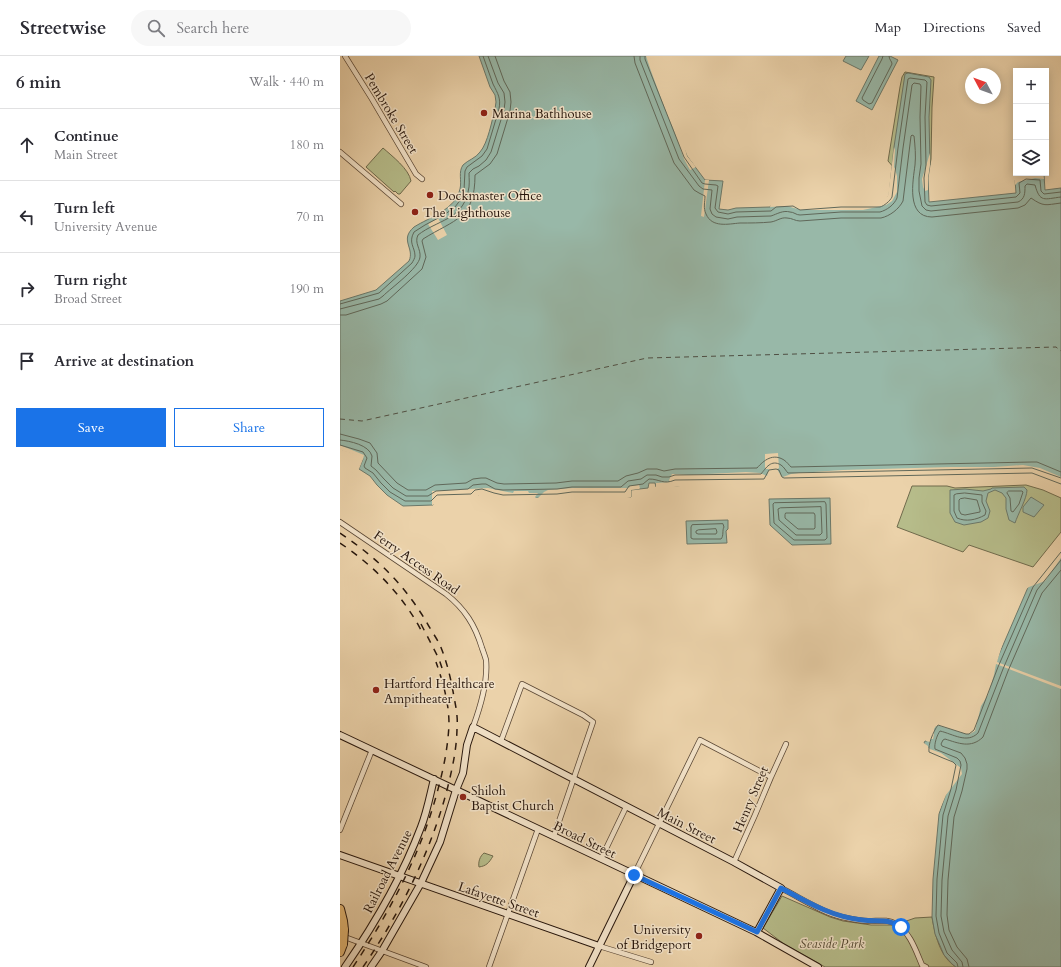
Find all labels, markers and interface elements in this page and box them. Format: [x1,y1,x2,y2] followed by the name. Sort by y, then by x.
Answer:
[131,10,411,46] search box
[20,15,107,41] text: Streetwise
[145,17,167,39] icon: search
[177,18,249,38] text: Search here
[875,18,901,37] text: Map
[923,18,985,37] text: Directions
[1007,18,1041,37] text: Saved
[965,68,1001,104] north arrow
[1013,68,1049,176] map controls
[1013,68,1049,104] button: +
[360,70,422,157] street label: Pembroke Street
[16,71,61,94] text: 6 min
[249,73,324,91] text: Walk · 440 m
[1013,104,1049,140] button: −
[492,105,592,123] place label: Marina Bathhouse
[479,108,489,118] marker: Marina Bathhouse
[54,126,119,146] text: Continue
[16,134,38,156] icon: ahead
[290,136,324,154] text: 180 m
[1013,140,1049,176] button: layers
[54,146,118,164] text: Main Street
[438,187,542,205] place label: Dockmaster Office
[425,190,435,200] marker: Dockmaster Office
[54,198,115,218] text: Turn left
[423,204,511,222] place label: The Lighthouse
[16,206,38,228] icon: left
[410,207,420,217] marker: The Lighthouse
[296,208,324,226] text: 70 m
[54,218,158,236] text: University Avenue
[54,270,127,290] text: Turn right
[16,278,38,300] icon: right
[290,280,324,298] text: 190 m
[54,290,122,308] text: Broad Street
[16,350,38,372] icon: arrive
[54,351,194,371] text: Arrive at destination
[16,408,166,447] button: Save
[174,408,324,447] button: Share
[370,527,463,599] street label: Ferry Access Road
[384,675,495,708] place label: Hartford Healthcare Ampitheater
[371,685,381,695] marker: Hartford Healthcare Ampitheater
[729,763,773,835] street label: Henry Street
[471,782,554,815] place label: Shiloh Baptist Church
[458,792,468,802] marker: Shiloh Baptist Church
[654,803,719,848] street label: Main Street
[550,817,619,863] street label: Broad Street
[359,827,417,916] street label: Railroad Avenue
[625,866,643,884] route end
[456,878,542,922] street label: Lafayette Street
[892,918,910,936] route start
[616,921,691,954] place label: University of Bridgeport
[694,931,704,941] marker: University of Bridgeport
[799,935,865,953] park label: Seaside Park

